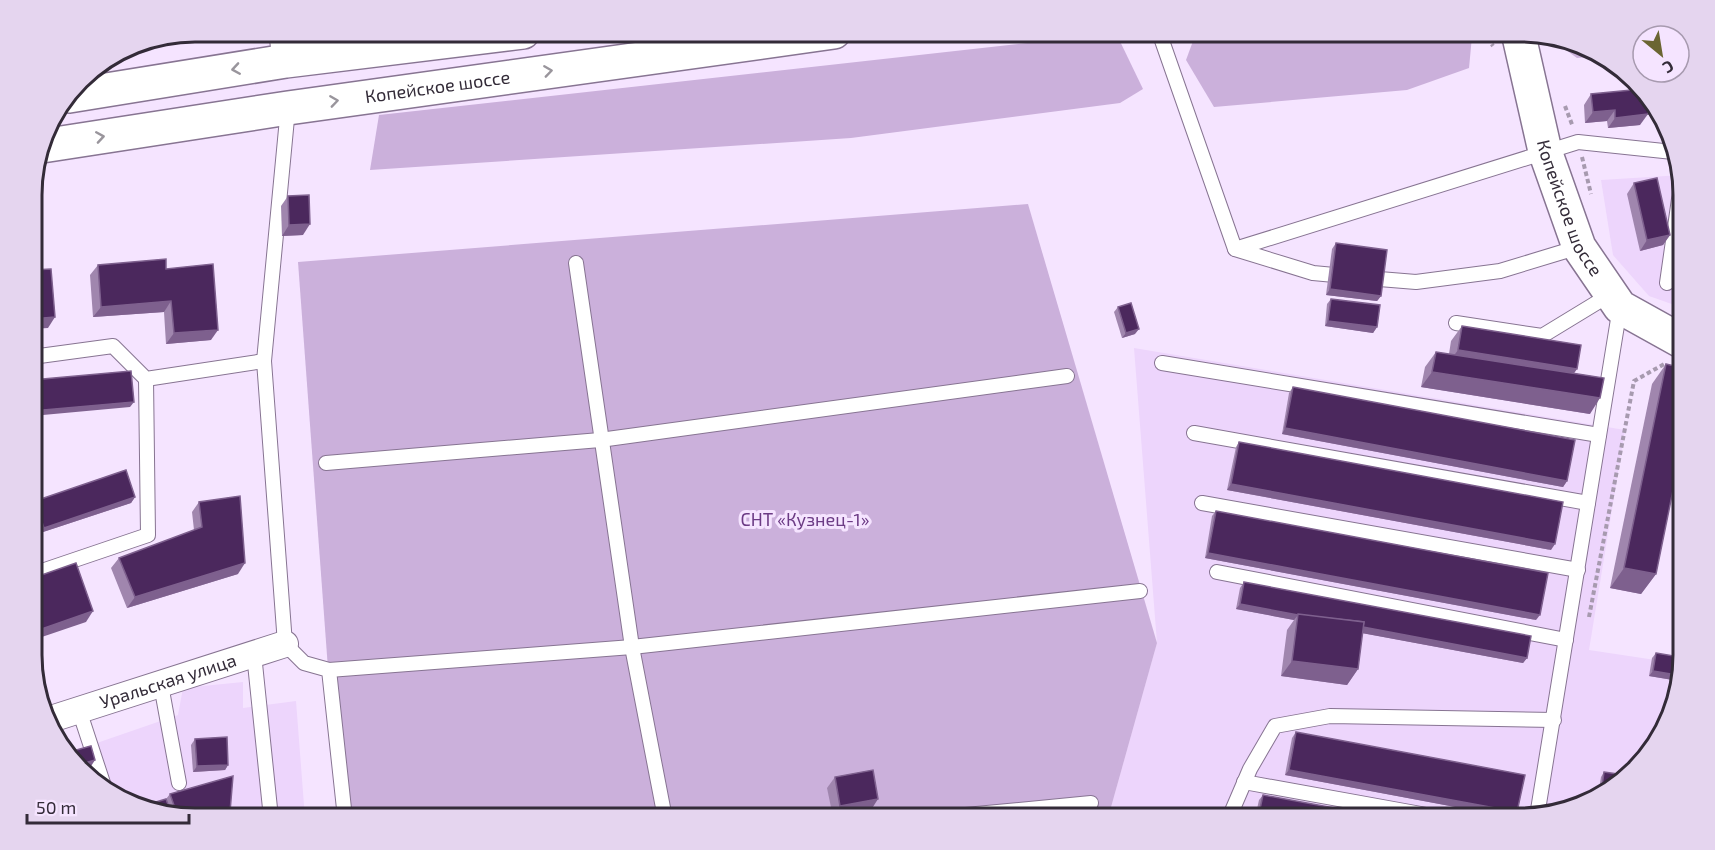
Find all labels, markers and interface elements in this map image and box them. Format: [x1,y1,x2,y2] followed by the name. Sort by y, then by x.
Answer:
[1631,24,1691,84] north arrow
[1660,57,1678,78] text: С
[232,62,242,75] one-way arrow
[364,65,511,107] street label: Копейское шоссе
[544,66,553,78] one-way arrow
[330,96,339,108] one-way arrow
[95,131,105,143] one-way arrow
[1533,138,1608,280] street label: Копейское шоссе
[741,508,869,530] park label: СНТ «Кузнец-1»
[97,648,239,713] street label: Уральская улица
[27,787,189,825] scale bar
[36,796,76,818] text: 50 m

